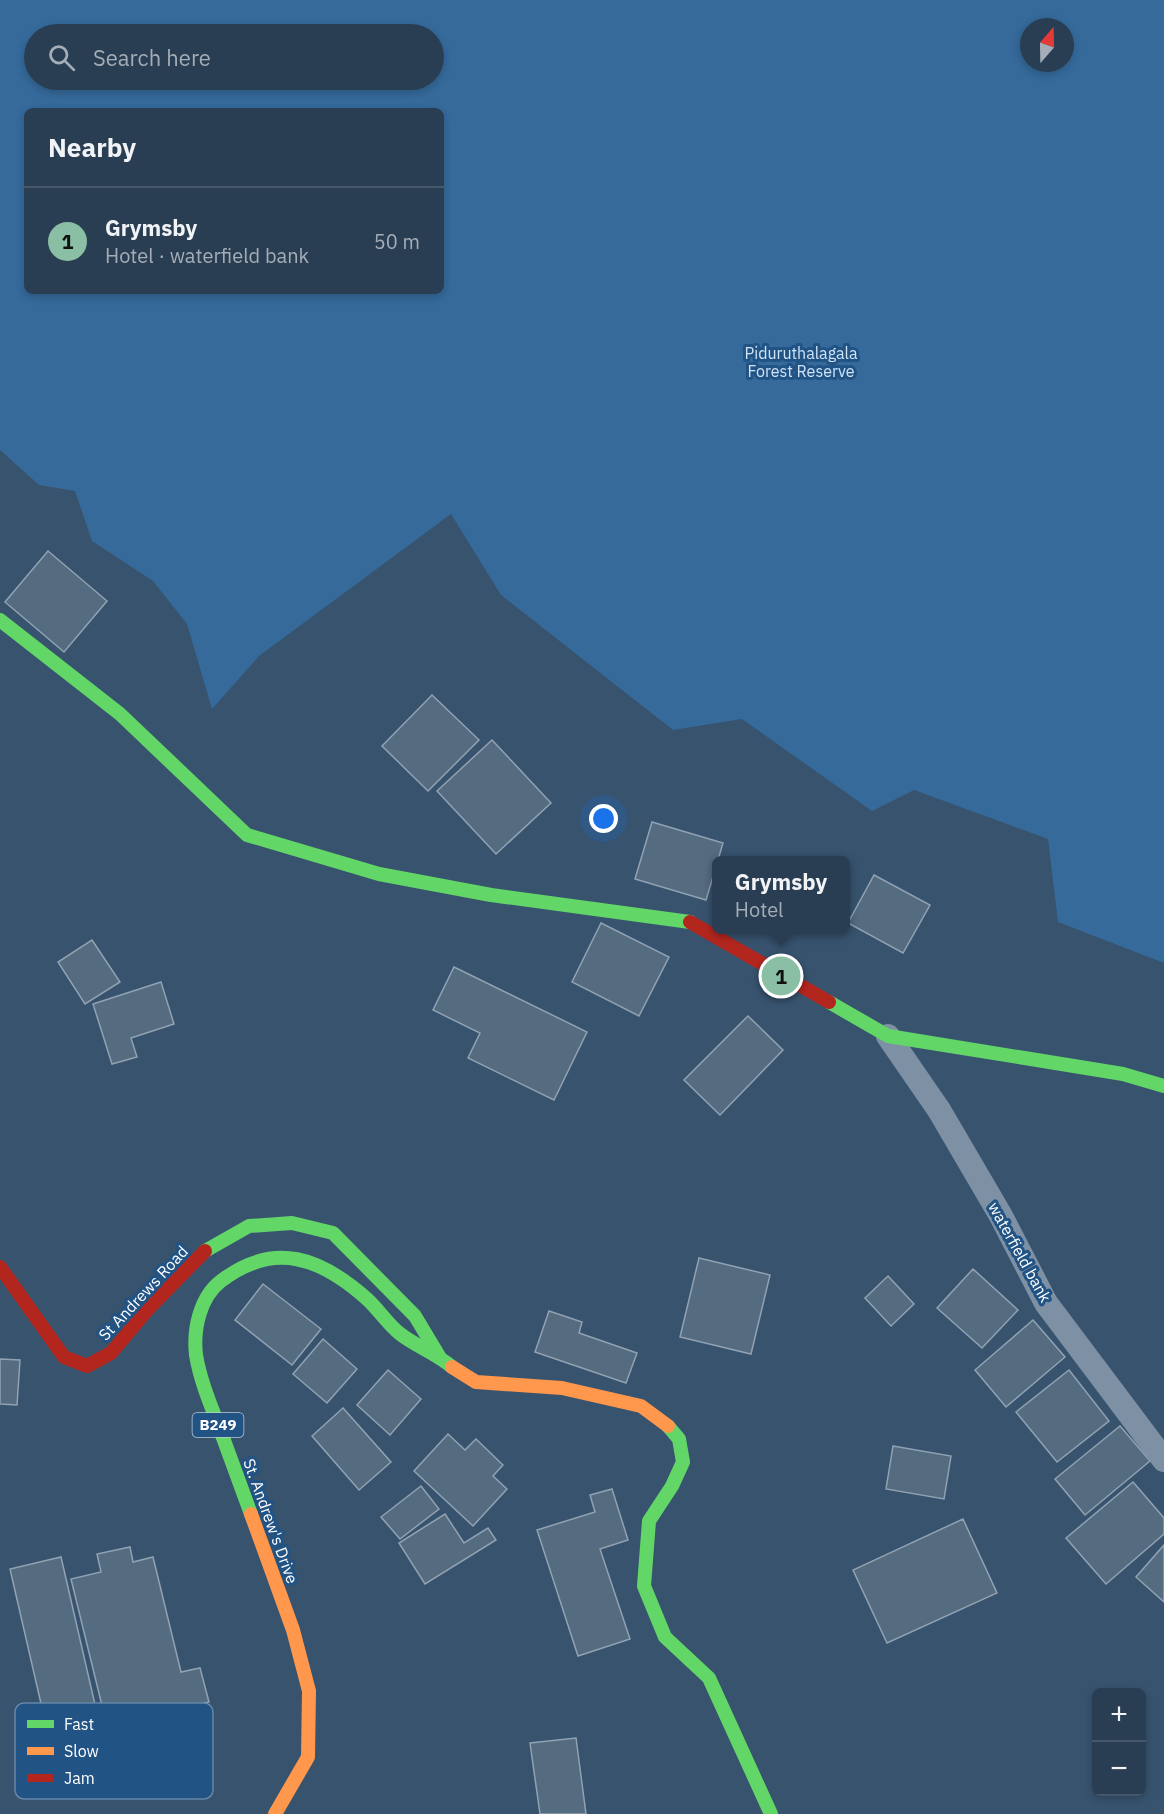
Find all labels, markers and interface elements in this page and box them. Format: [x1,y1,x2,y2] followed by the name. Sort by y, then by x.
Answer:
[1020,18,1074,72] north arrow
[24,24,444,90] search box
[45,41,78,74] icon: search
[93,43,211,72] text: Search here
[48,130,136,164] text: Nearby
[105,213,197,242] text: Grymsby
[62,228,74,255] text: 1
[374,228,420,255] text: 50 m
[105,242,309,269] text: Hotel · waterfield bank
[744,343,858,381] park label: Piduruthalagala Forest Reserve
[589,804,618,833] your location
[712,856,850,934] popup
[735,867,827,896] text: Grymsby
[735,896,784,923] text: Hotel
[762,954,800,998] pin: 1
[984,1198,1056,1306] street label: waterfield bank
[94,1241,192,1345] street label: St Andrews Road
[192,1413,244,1437] road number: B249
[239,1456,303,1586] street label: St. Andrew's Drive
[1092,1688,1146,1796] map controls
[1092,1688,1146,1742] button: +
[15,1703,213,1799] legend
[64,1714,94,1734] text: Fast
[64,1741,99,1761] text: Slow
[1092,1742,1146,1796] button: −
[64,1768,95,1788] text: Jam

